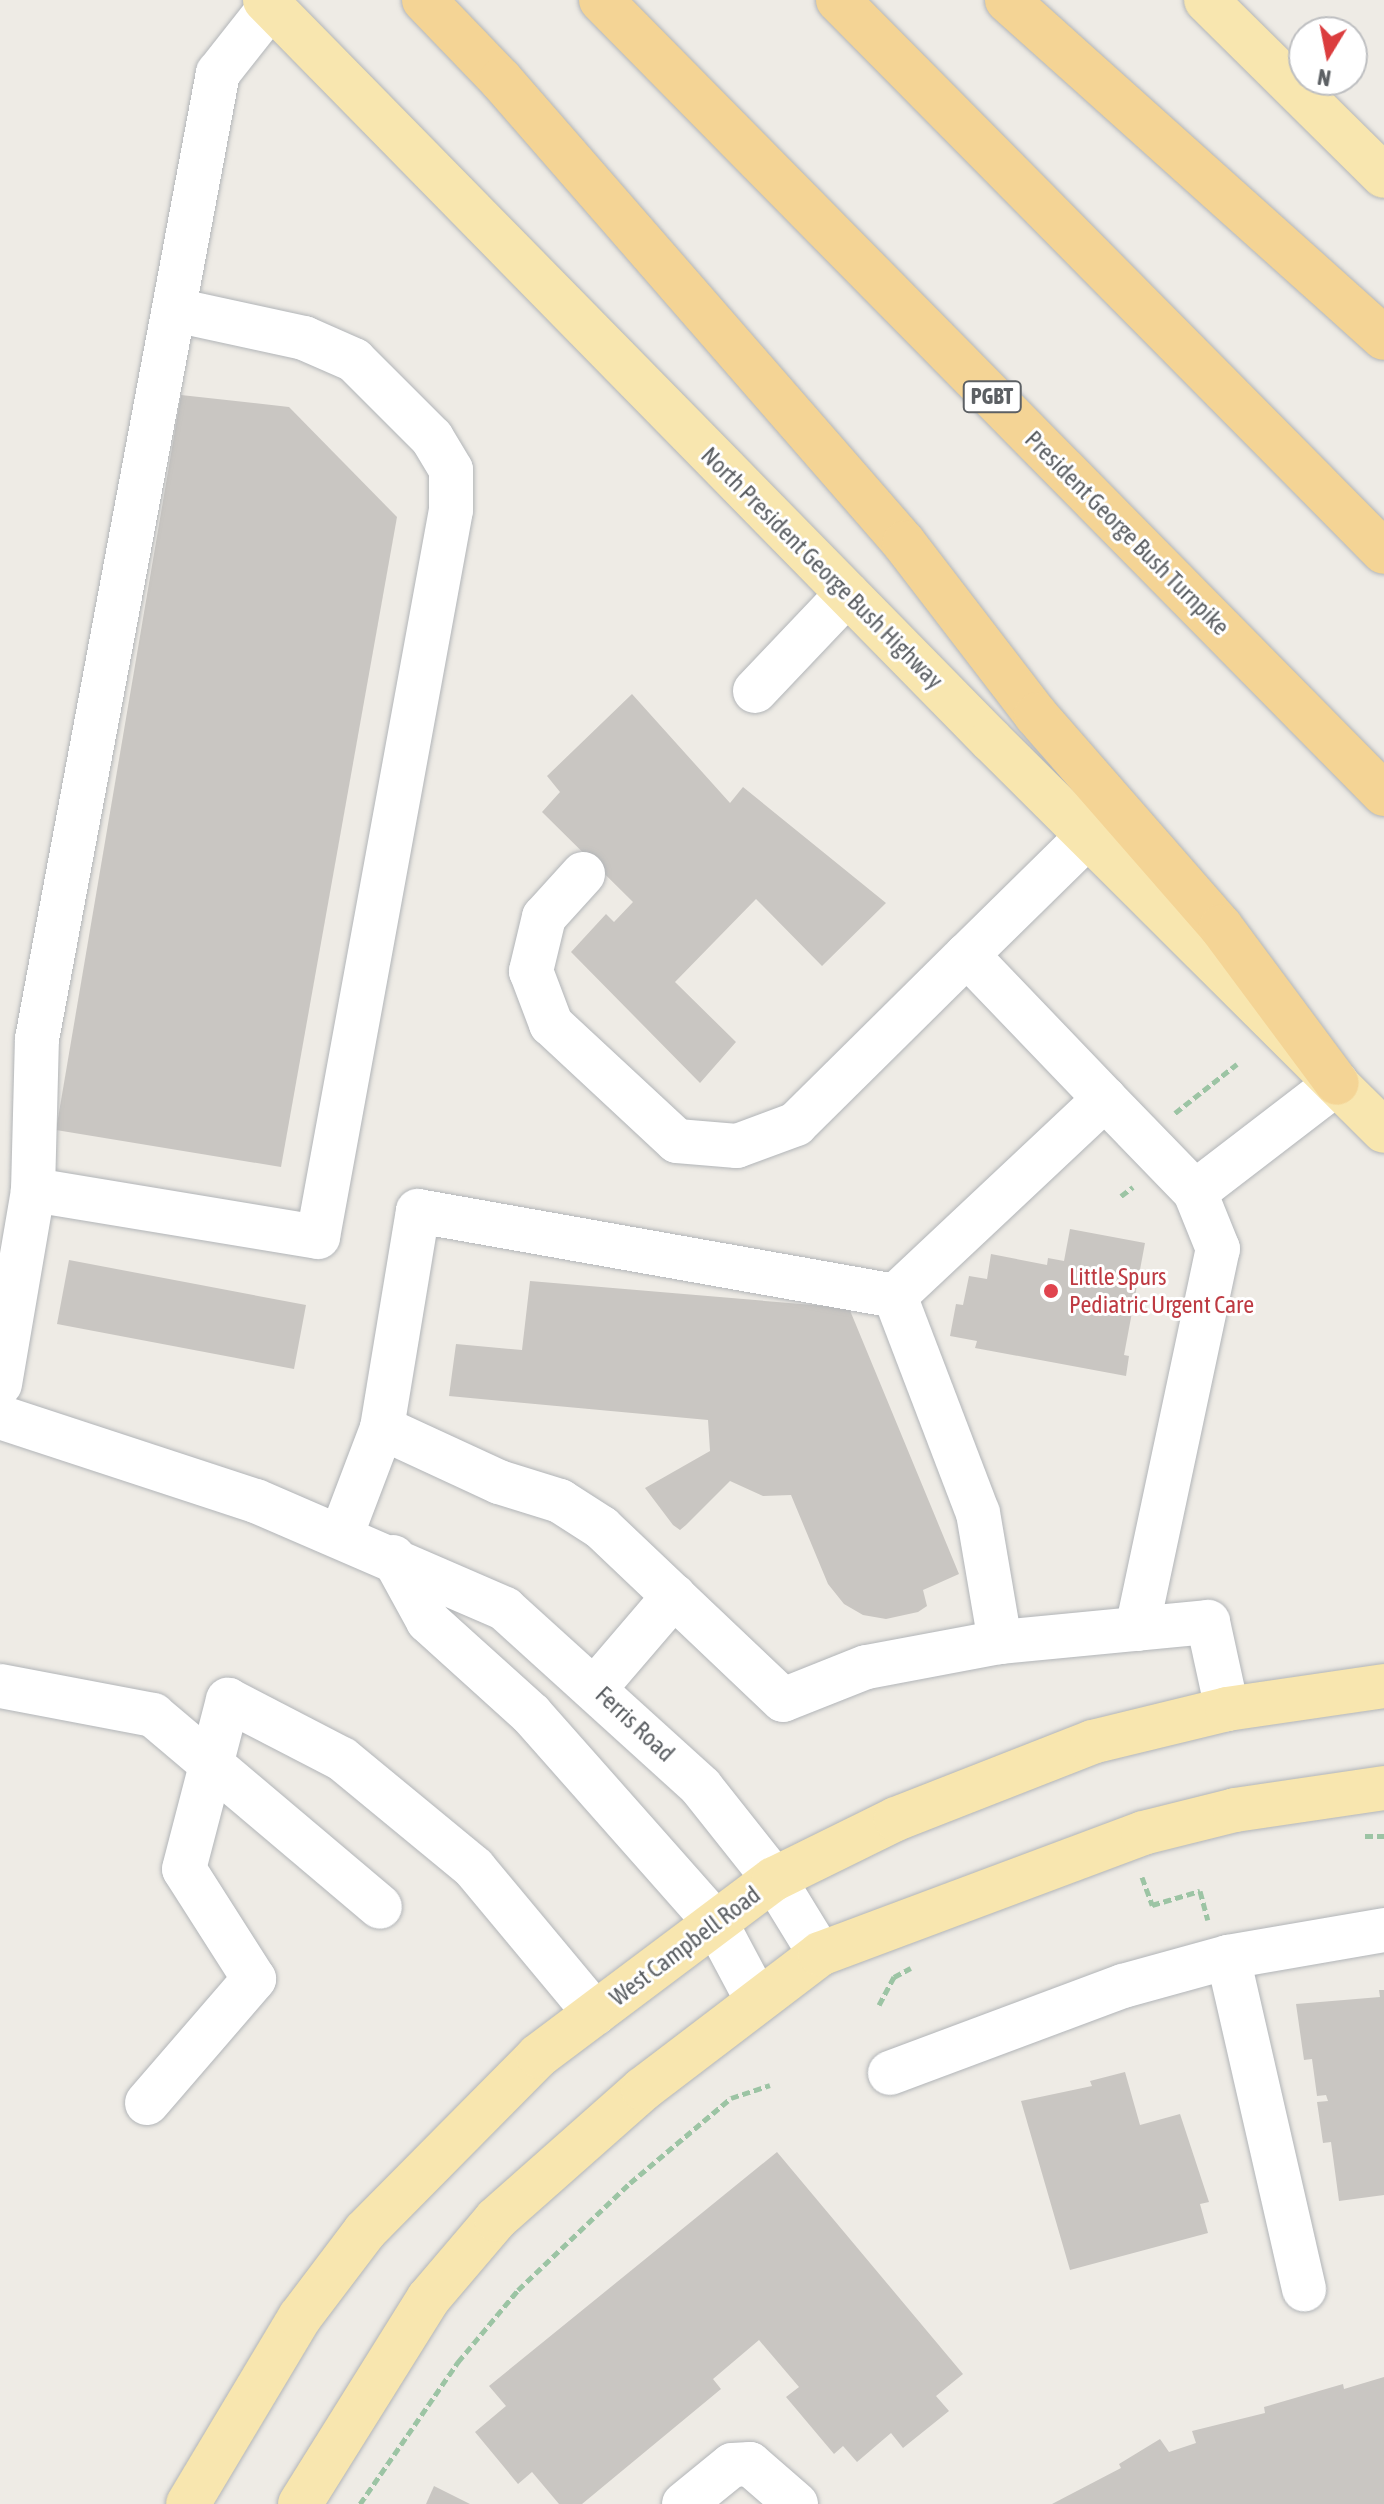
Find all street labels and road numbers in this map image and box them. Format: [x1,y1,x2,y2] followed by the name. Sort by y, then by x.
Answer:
[962,379,1022,415] road number: PGBT
[1019,425,1235,641] street label: President George Bush Turnpike
[695,441,949,695] street label: North President George Bush Highway
[590,1680,680,1768] street label: Ferris Road
[604,1880,766,2012] street label: West Campbell Road

